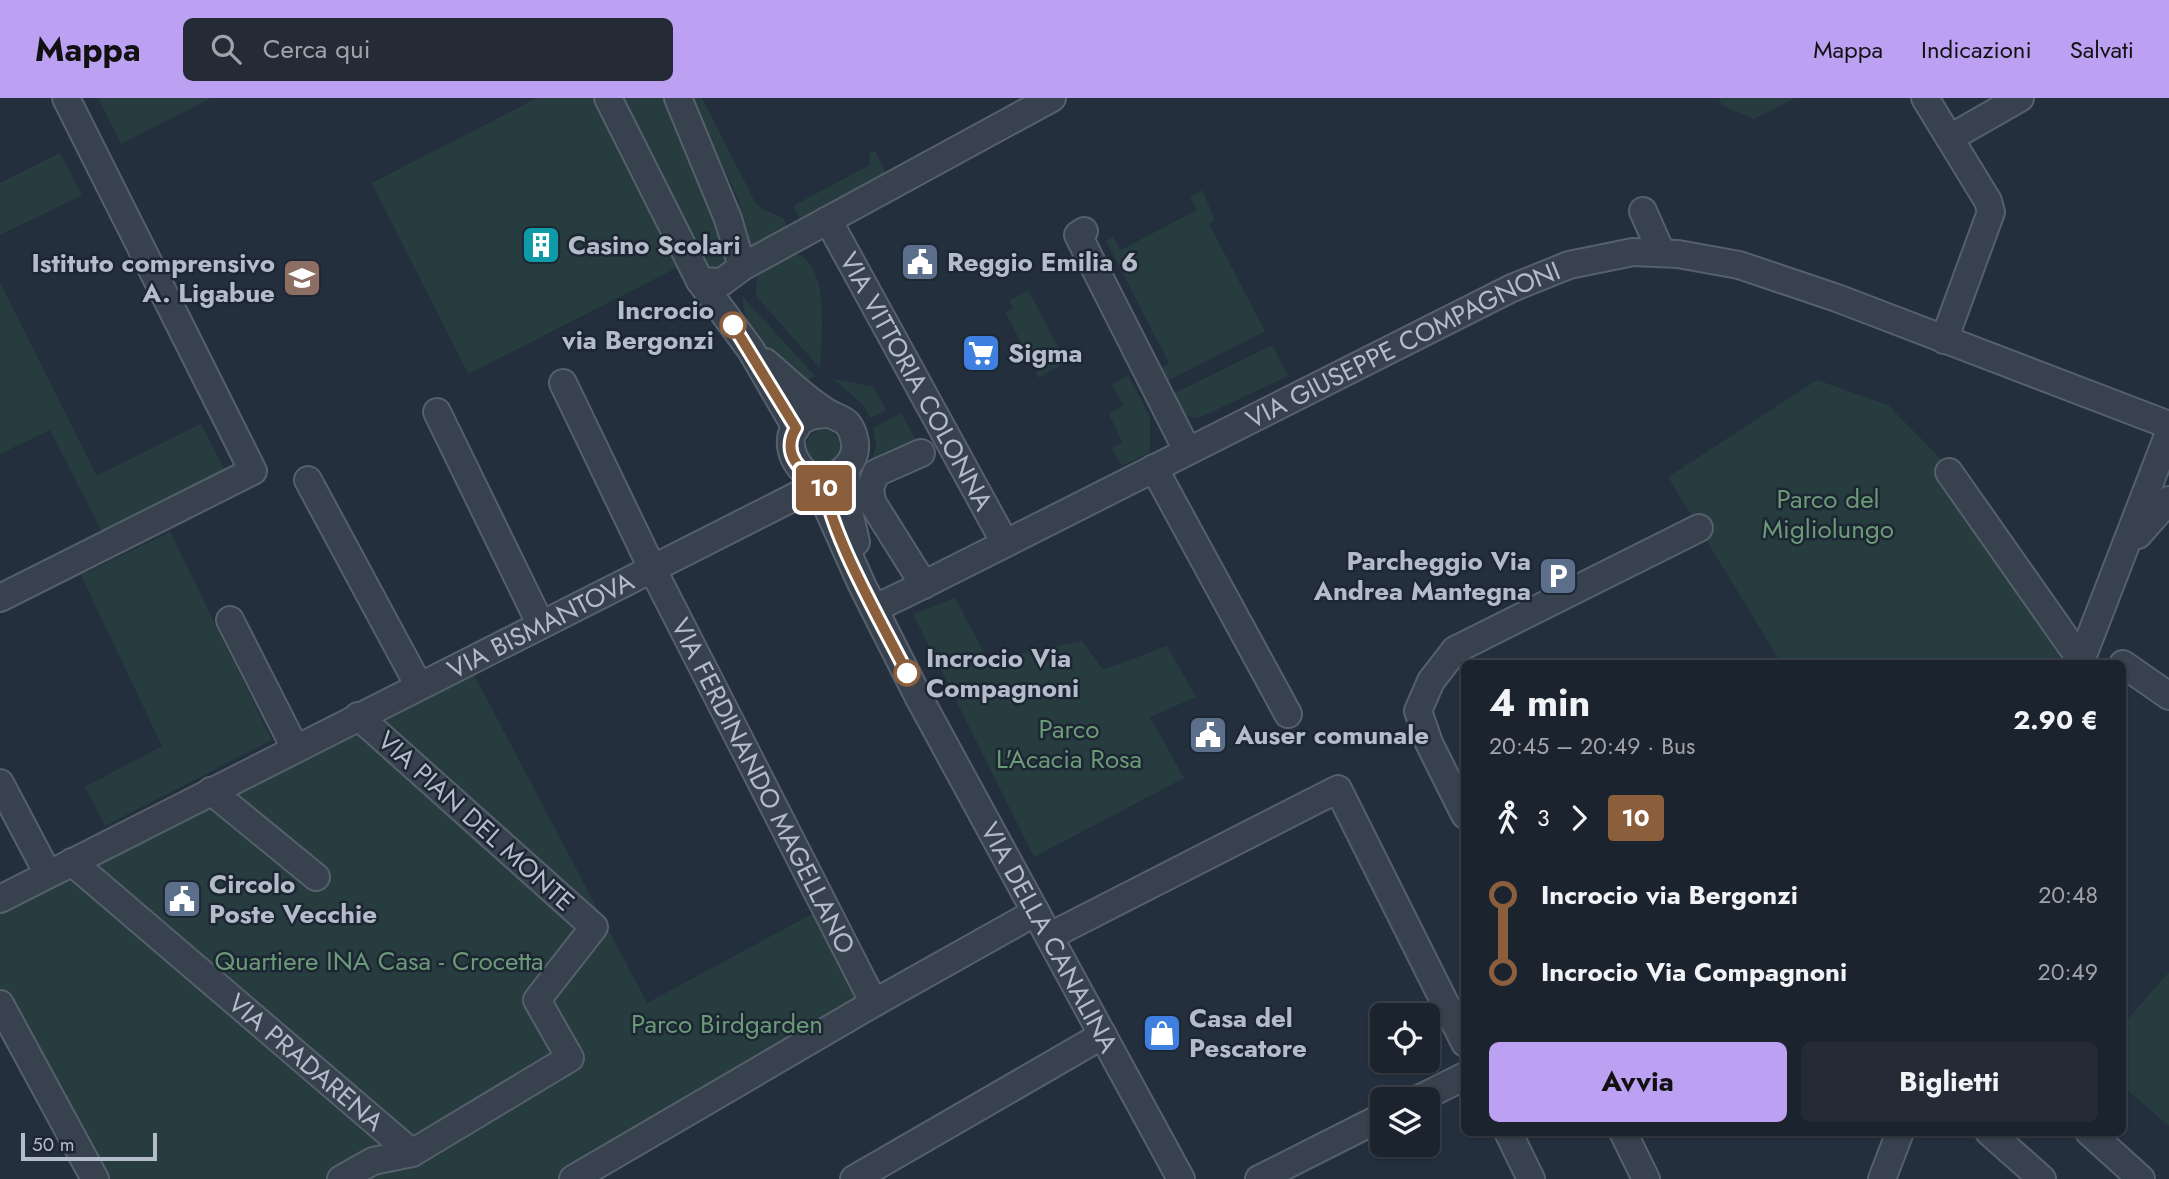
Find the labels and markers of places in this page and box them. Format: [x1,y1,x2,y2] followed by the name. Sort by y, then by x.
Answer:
[520,224,562,266] building icon: Casino Scolari
[568,226,741,264] place label: Casino Scolari
[899,241,941,283] public building icon: Reggio Emilia 6
[947,243,1138,281] place label: Reggio Emilia 6
[31,244,275,312] place label: Istituto comprensivo A. Ligabue
[281,257,323,299] school or university icon: Istituto comprensivo A. Ligabue
[561,291,714,359] place label: Incrocio via Bergonzi
[720,312,746,338] marker: Incrocio via Bergonzi
[960,332,1002,374] supermarket icon: Sigma
[1008,334,1083,372] place label: Sigma
[1313,542,1531,610] place label: Parcheggio Via Andrea Mantegna
[1537,555,1579,597] parking icon: Parcheggio Via Andrea Mantegna
[926,639,1079,707] place label: Incrocio Via Compagnoni
[894,660,920,686] marker: Incrocio Via Compagnoni
[1187,714,1229,756] public building icon: Auser comunale
[1234,716,1429,754] place label: Auser comunale
[209,865,377,933] place label: Circolo Poste Vecchie
[161,878,203,920] public building icon: Circolo Poste Vecchie
[1189,999,1307,1067] place label: Casa del Pescatore
[1141,1012,1183,1054] shop icon: Casa del Pescatore

